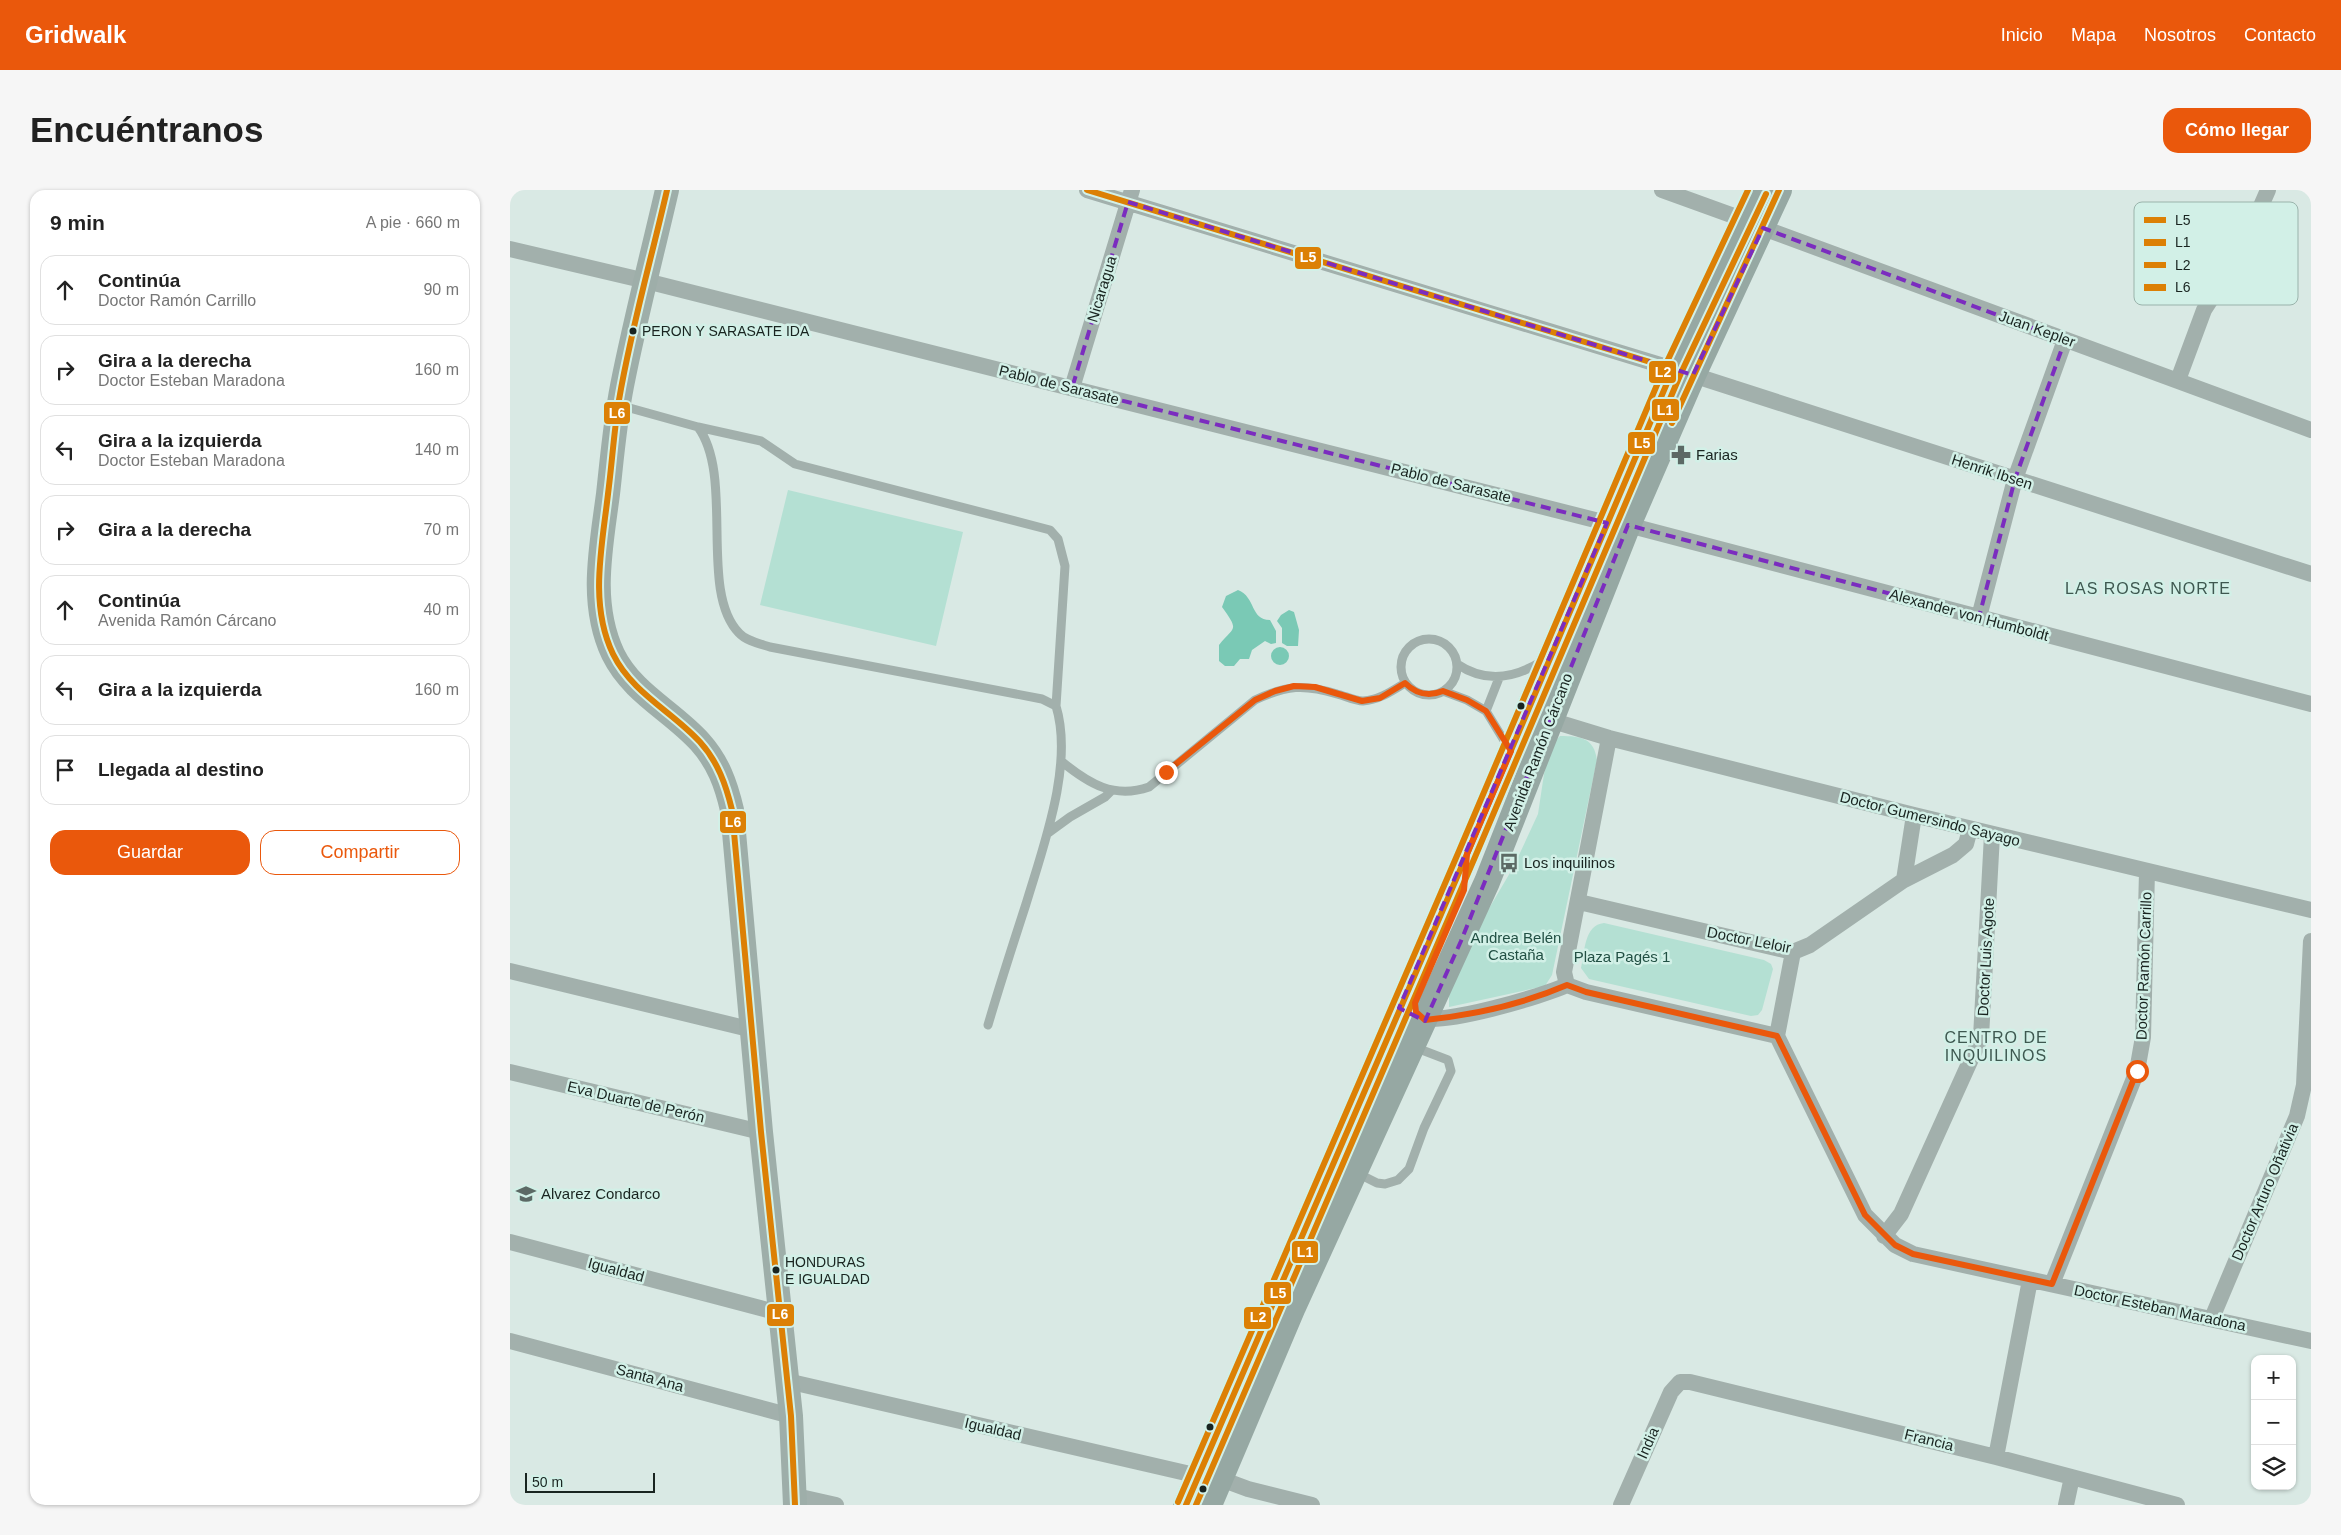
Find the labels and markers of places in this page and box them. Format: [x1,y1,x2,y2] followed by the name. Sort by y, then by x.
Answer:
[642,323,810,339] place label: PERON Y SARASATE IDA
[628,326,638,336] marker: PERON Y SARASATE IDA
[1670,444,1692,466] pharmacy icon: Farias
[1696,446,1738,463] place label: Farias
[1516,701,1526,711] unlabelled marker
[1498,852,1520,874] bus stop icon: Los inquilinos
[1524,854,1615,871] place label: Los inquilinos
[515,1183,537,1205] school or university icon: Alvarez Condarco
[541,1185,660,1202] place label: Alvarez Condarco
[785,1254,870,1287] place label: HONDURAS E IGUALDAD
[771,1265,781,1275] marker: HONDURAS E IGUALDAD
[1205,1422,1215,1432] unlabelled marker
[1198,1484,1208,1494] unlabelled marker

